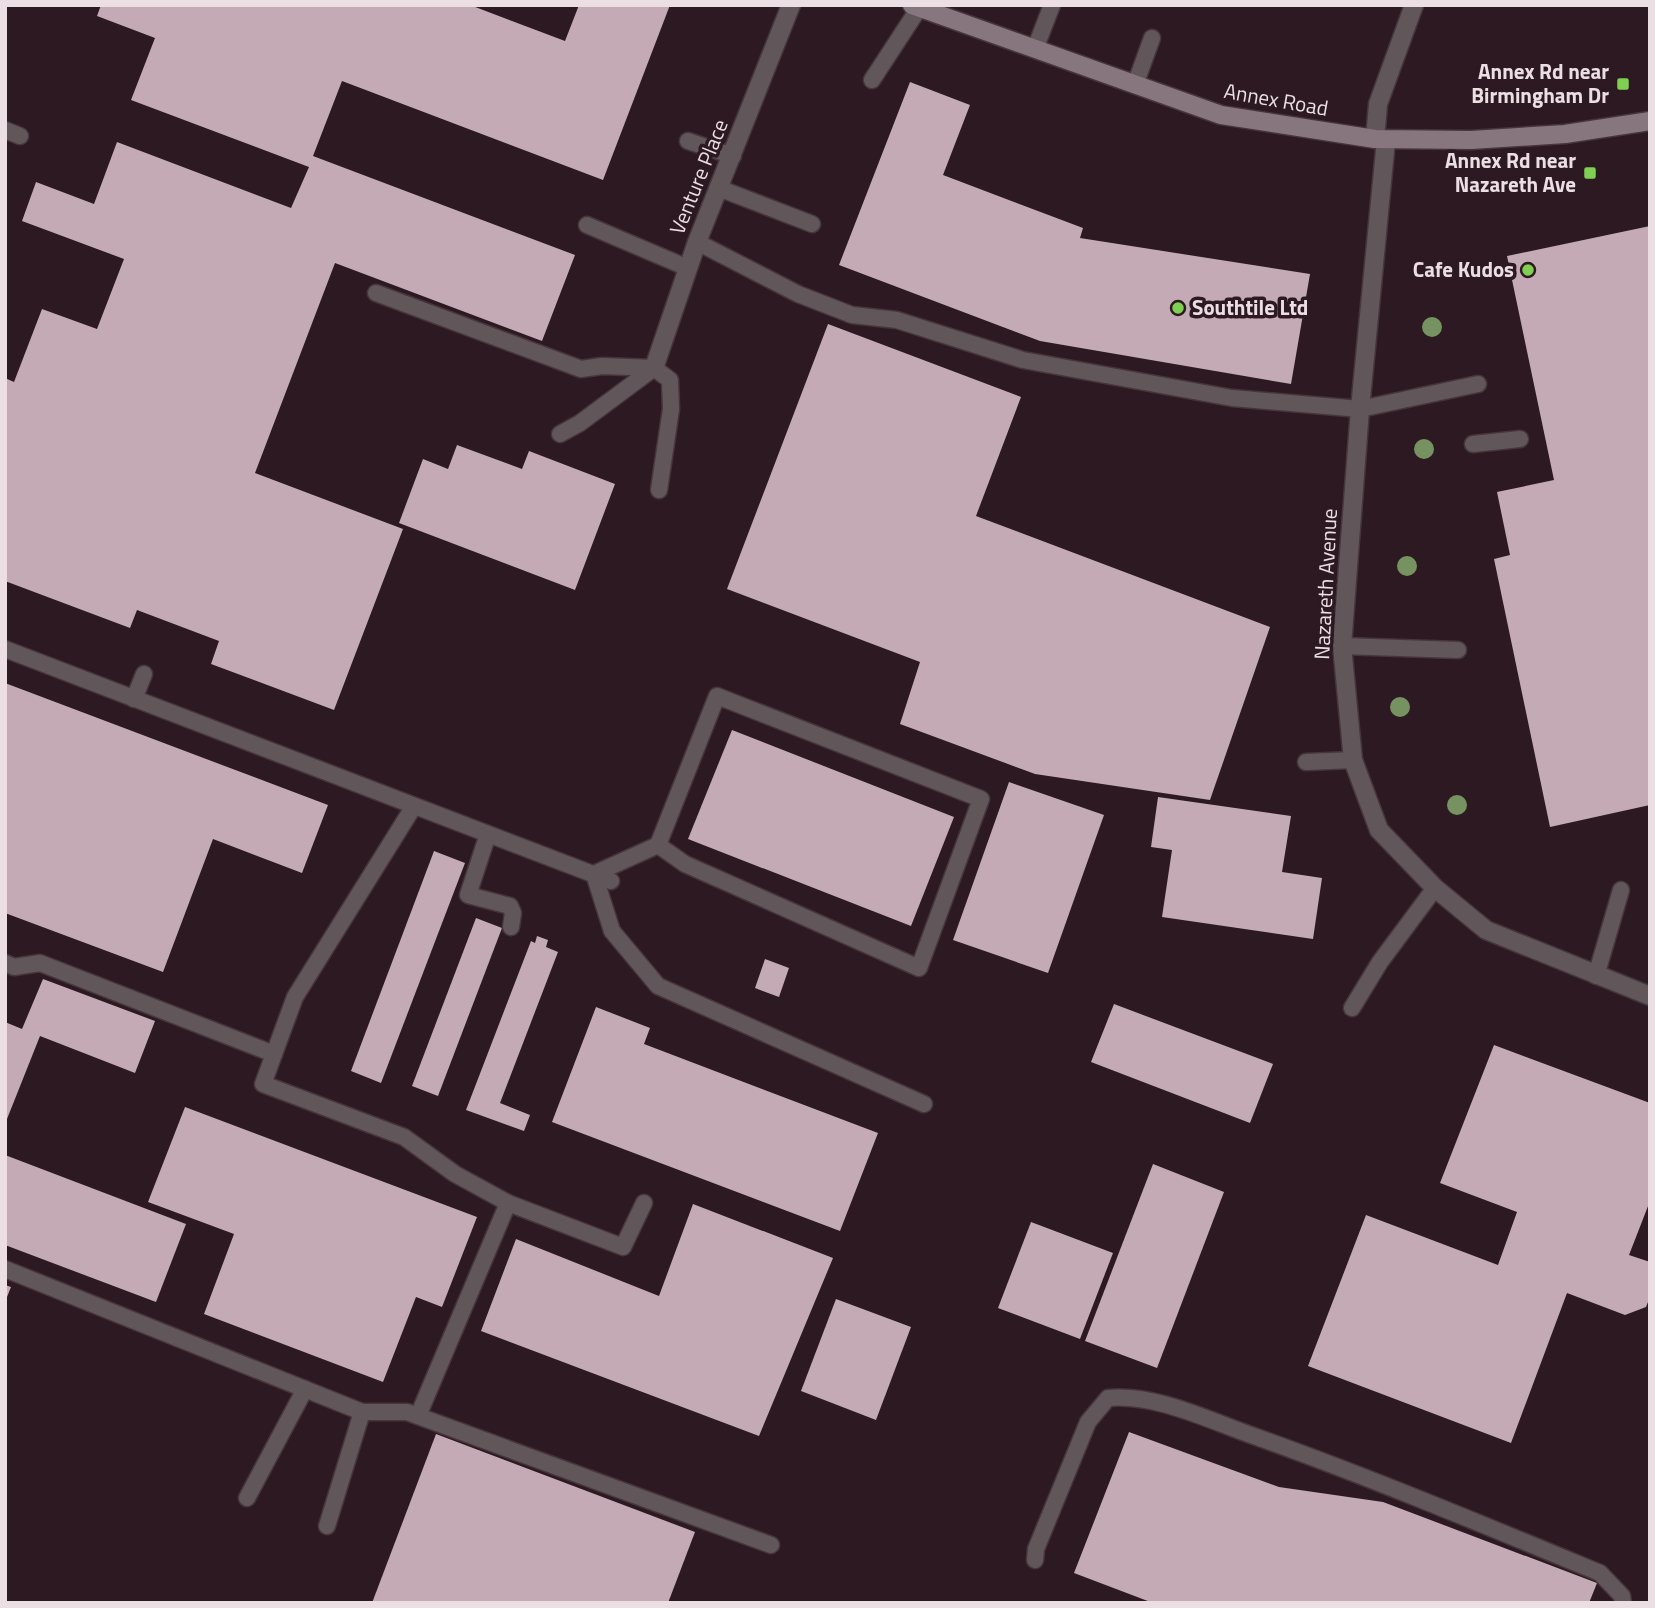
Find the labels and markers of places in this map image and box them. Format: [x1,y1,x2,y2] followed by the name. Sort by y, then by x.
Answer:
[1471,55,1609,111] place label: Annex Rd near Birmingham Dr
[1615,76,1631,92] marker: Annex Rd near Birmingham Dr
[1445,144,1576,200] place label: Annex Rd near Nazareth Ave
[1582,165,1598,181] marker: Annex Rd near Nazareth Ave
[1413,253,1514,285] place label: Cafe Kudos
[1520,262,1536,278] marker: Cafe Kudos
[1192,291,1308,323] place label: Southtile Ltd
[1170,300,1186,316] marker: Southtile Ltd

